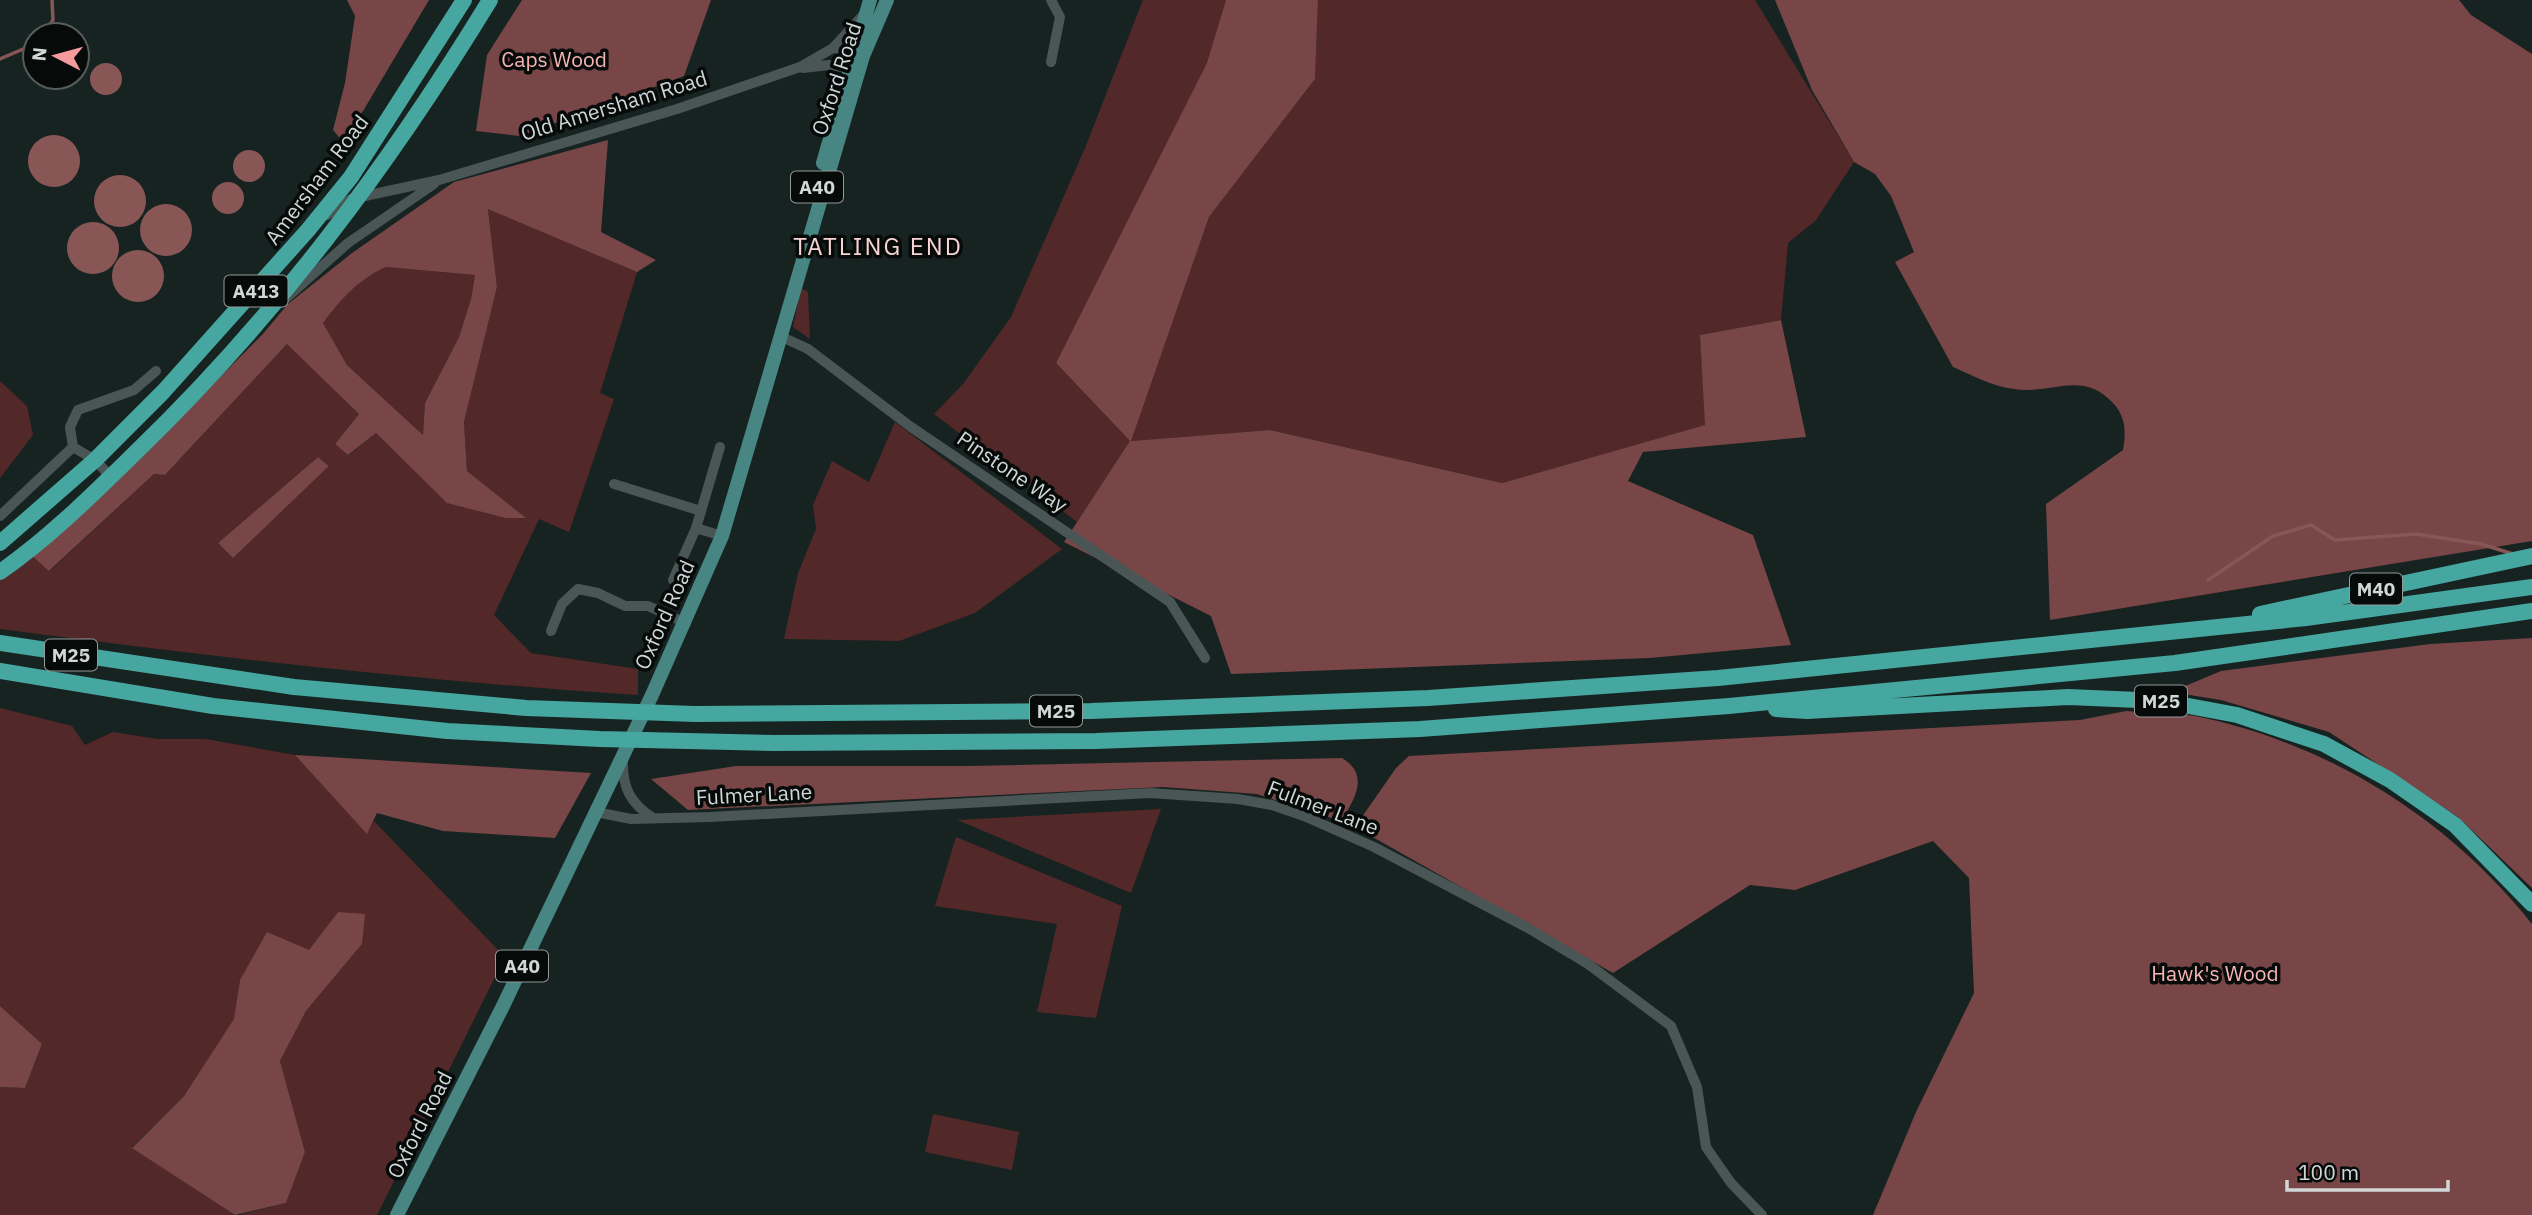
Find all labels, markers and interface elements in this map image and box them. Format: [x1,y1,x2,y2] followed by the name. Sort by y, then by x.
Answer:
[805,19,867,139] street label: Oxford Road
[21,21,91,91] north arrow
[501,45,607,73] park label: Caps Wood
[26,46,52,62] text: N
[517,63,710,147] street label: Old Amersham Road
[258,109,374,250] street label: Amersham Road
[791,172,843,202] road number: A40
[793,230,963,262] district label: TATLING END
[224,276,288,306] road number: A413
[952,424,1074,519] street label: Pinstone Way
[628,555,701,674] street label: Oxford Road
[2350,574,2402,604] road number: M40
[45,640,97,670] road number: M25
[2135,686,2187,716] road number: M25
[1030,696,1082,726] road number: M25
[1264,773,1383,841] street label: Fulmer Lane
[695,777,813,811] street label: Fulmer Lane
[496,950,548,982] road number: A40
[2151,959,2279,987] park label: Hawk's Wood
[380,1066,458,1183] street label: Oxford Road
[2287,1148,2448,1192] scale bar
[2298,1158,2359,1186] text: 100 m

